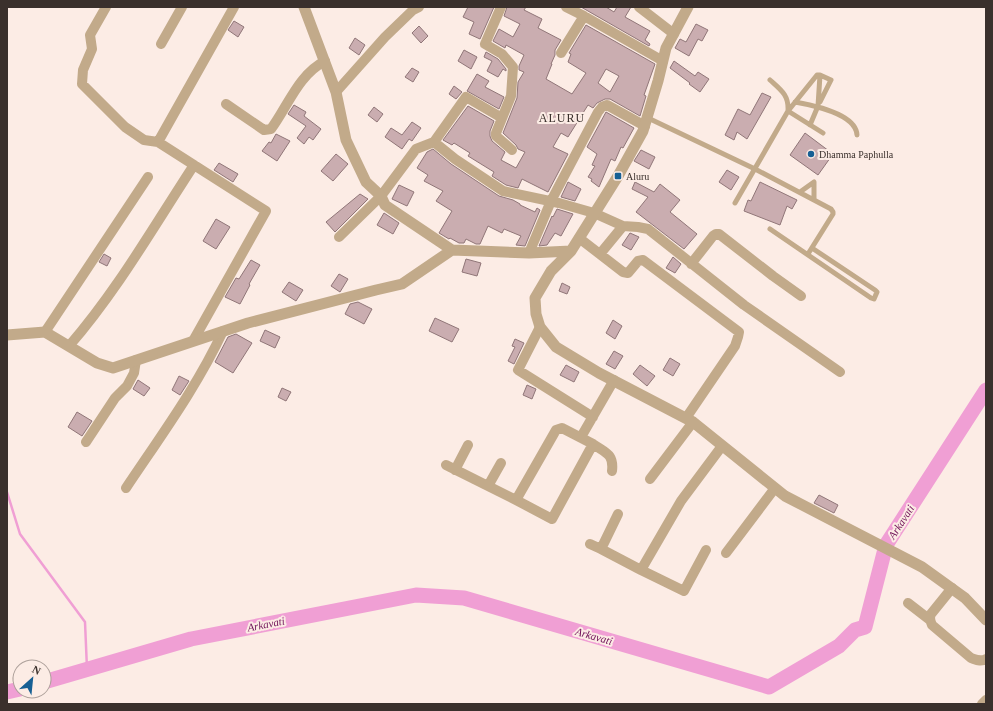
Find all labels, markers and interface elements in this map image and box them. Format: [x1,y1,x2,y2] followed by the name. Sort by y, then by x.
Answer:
[539,111,585,125] district label: ALURU
[806,149,816,159] marker: Dhamma Paphulla
[819,149,894,160] place label: Dhamma Paphulla
[613,171,623,181] marker: Aluru
[626,171,649,182] place label: Aluru
[885,503,916,542] water label: Arkavati
[245,614,286,634] water label: Arkavati
[573,625,614,647] water label: Arkavati
[12,659,52,699] north arrow
[30,663,43,677] text: N

